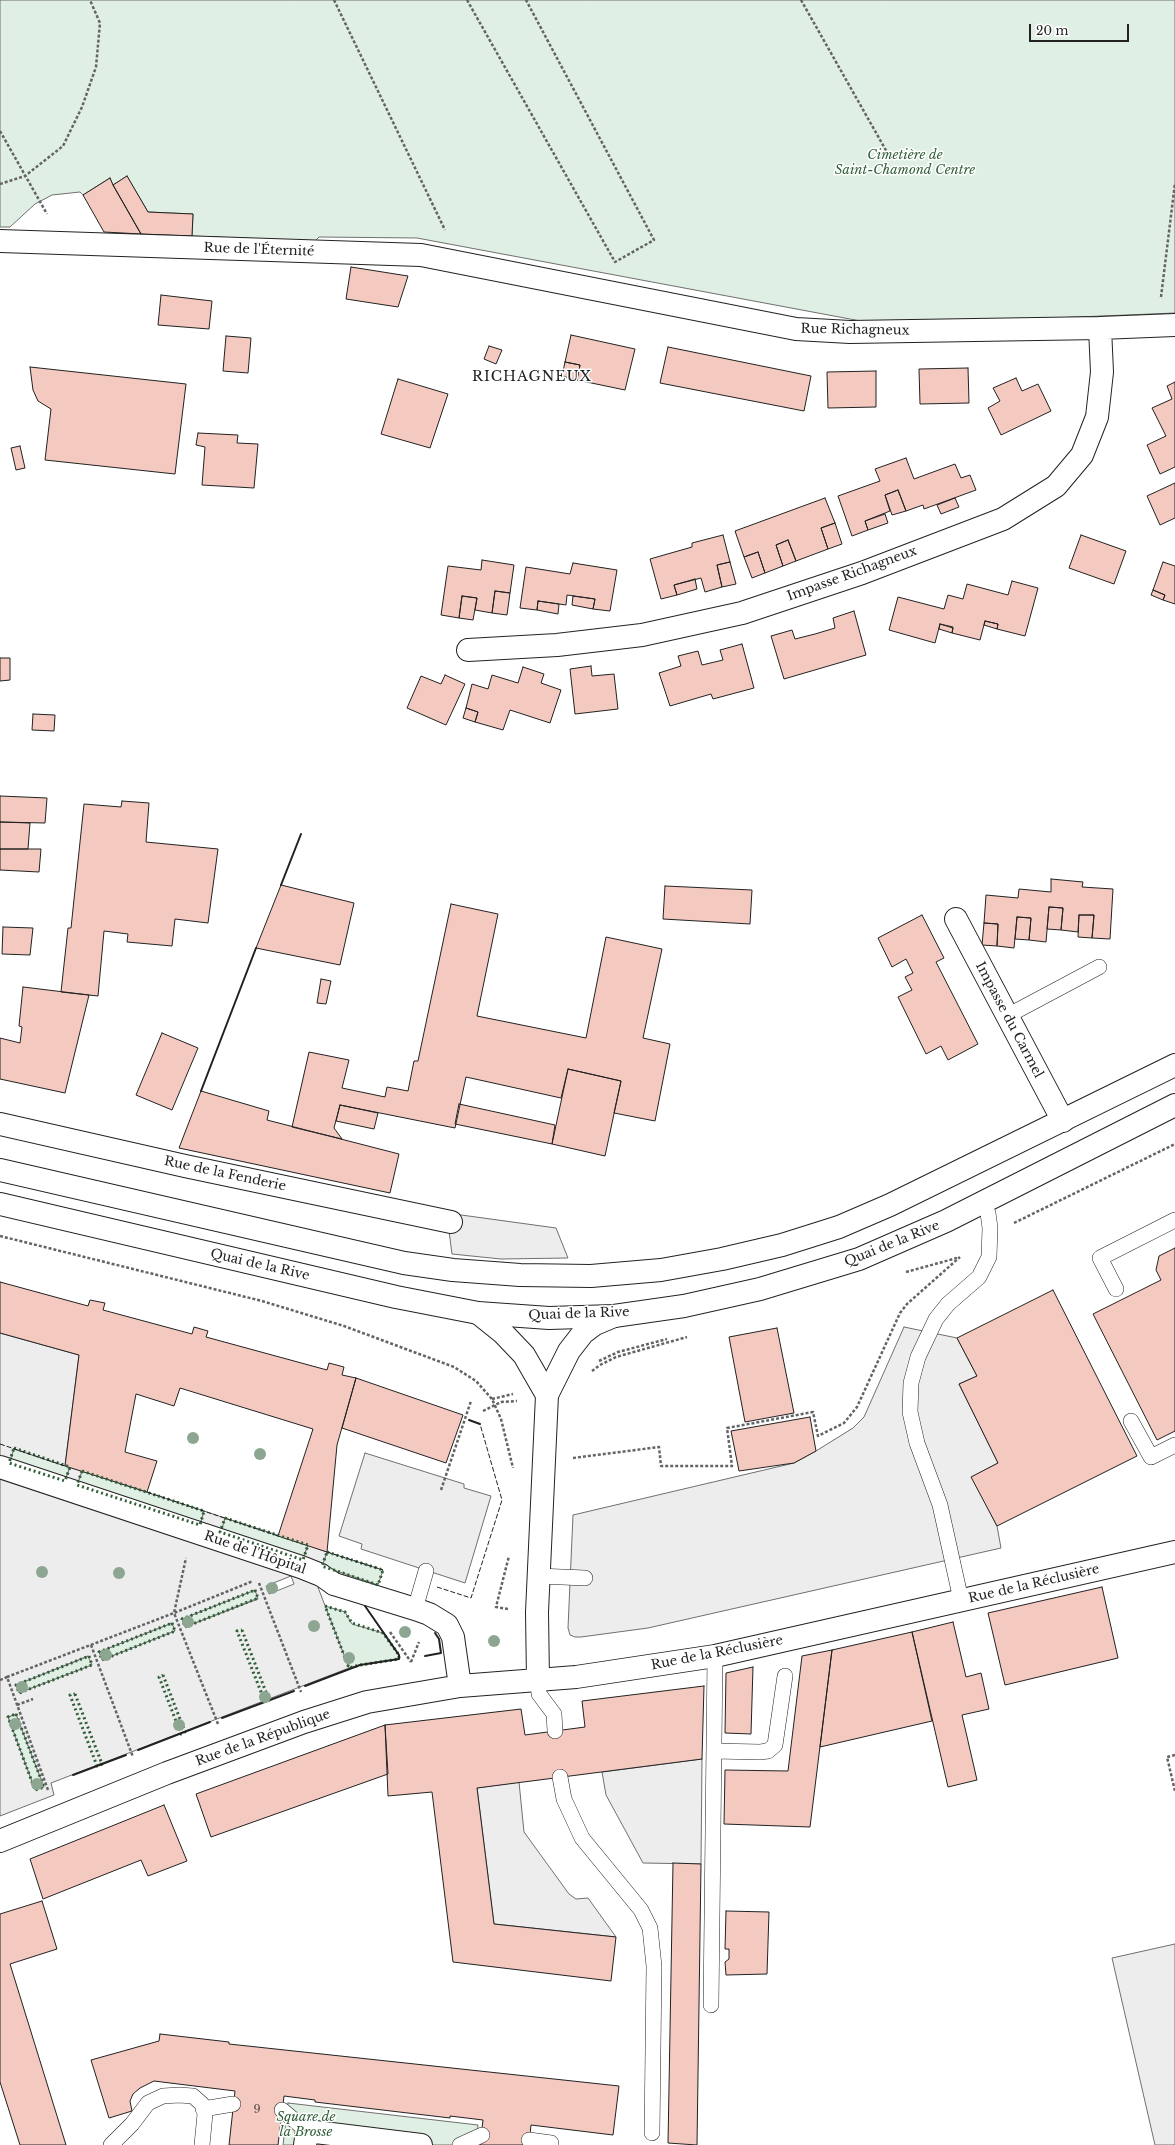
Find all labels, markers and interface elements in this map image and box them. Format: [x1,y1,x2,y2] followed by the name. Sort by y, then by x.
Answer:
[1031,16,1131,42] scale bar
[1036,23,1068,38] text: 20 m
[835,147,975,178] park label: Cimetière de Saint-Chamond Centre
[203,240,315,260] street label: Rue de l'Éternité
[800,321,910,339] street label: Rue Richagneux
[472,369,592,385] district label: RICHAGNEUX
[785,543,919,605] street label: Impasse Richagneux
[972,959,1046,1081] street label: Impasse du Carmel
[163,1153,287,1195] street label: Rue de la Fenderie
[842,1218,942,1270] street label: Quai de la Rive
[209,1246,311,1284] street label: Quai de la Rive
[528,1304,630,1324] street label: Quai de la Rive
[202,1528,308,1578] street label: Rue de l'Hôpital
[967,1561,1101,1607] street label: Rue de la Réclusière
[650,1633,784,1673] street label: Rue de la Réclusière
[194,1706,332,1770] street label: Rue de la République
[253,2103,261,2117] house number: 9
[277,2109,335,2140] park label: Square de la Brosse

